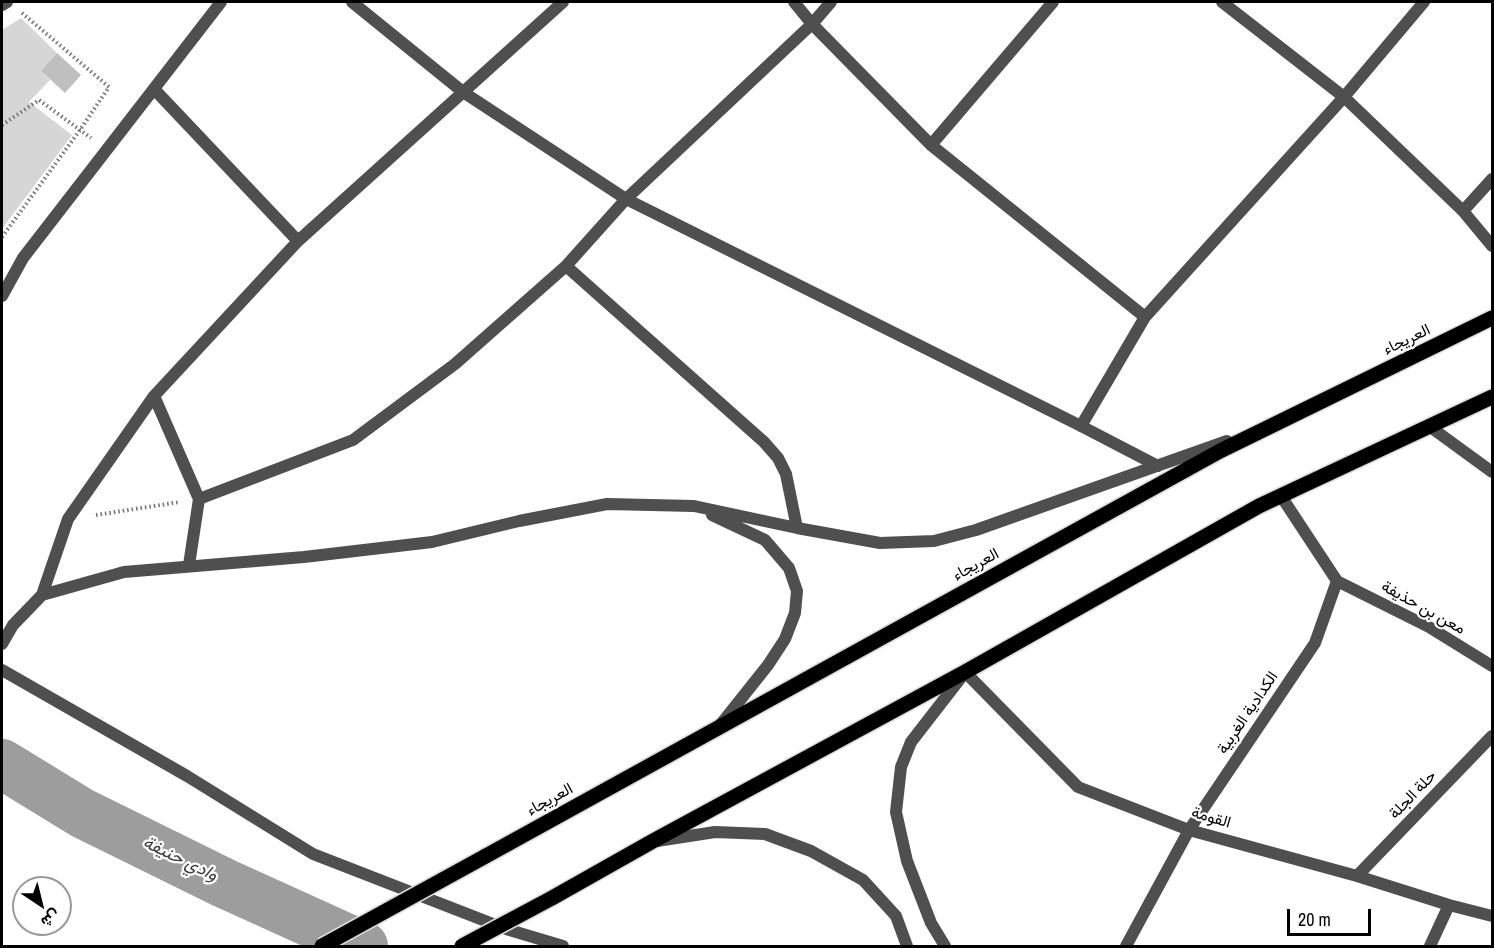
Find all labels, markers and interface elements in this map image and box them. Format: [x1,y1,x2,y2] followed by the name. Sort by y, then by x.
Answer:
[1380,320,1434,360] street label: العريجاء
[949,544,1003,586] street label: العريجاء
[1378,577,1468,639] street label: معن بن حذيفة
[1213,668,1283,758] street label: الكدادية الغربية
[1385,767,1441,823] street label: حلة الجلة
[523,779,577,821] street label: العريجاء
[1189,803,1233,833] street label: القومة
[139,832,221,886] water label: وادي حنيفة
[12,876,72,936] north arrow
[1290,897,1374,935] scale bar
[37,905,65,934] text: ش
[1298,907,1331,932] text: 20 m

